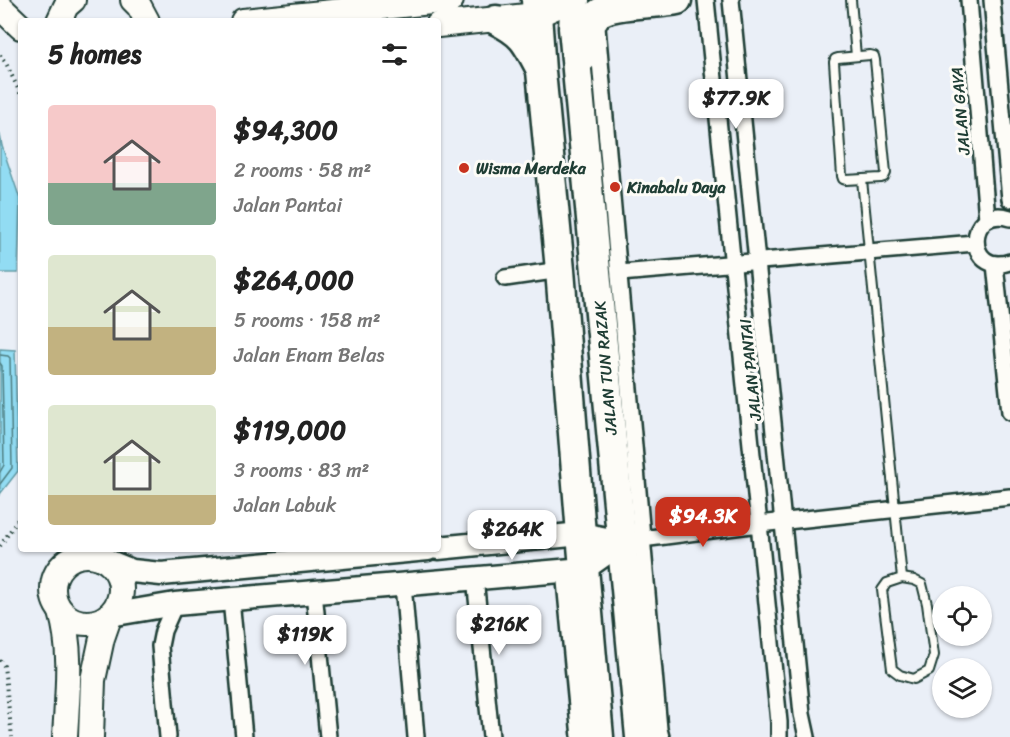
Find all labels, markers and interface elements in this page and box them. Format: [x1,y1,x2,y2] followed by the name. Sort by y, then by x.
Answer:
[48,31,141,77] text: 5 homes
[378,38,411,71] icon: filters
[942,66,979,157] street label: JALAN GAYA
[687,79,785,130] pin: $77.9K
[703,81,769,116] text: $77.9K
[234,107,338,153] text: $94,300
[96,129,168,201] icon: home
[234,153,371,188] text: 2 rooms · 58 m²
[476,154,587,183] place label: Wisma Merdeka
[457,161,471,175] marker: Wisma Merdeka
[626,173,727,202] place label: Kinabalu Daya
[608,180,622,194] marker: Kinabalu Daya
[234,188,342,223] text: Jalan Pantai
[234,257,354,303] text: $264,000
[96,279,168,351] icon: home
[585,299,626,437] street label: JALAN TUN RAZAK
[234,303,381,338] text: 5 rooms · 158 m²
[731,317,770,423] street label: JALAN PANTAI
[234,338,385,373] text: Jalan Enam Belas
[234,407,346,453] text: $119,000
[96,429,168,501] icon: home
[234,453,369,488] text: 3 rooms · 83 m²
[234,488,336,523] text: Jalan Labuk
[654,497,752,548] pin: $94.3K
[669,499,737,534] text: $94.3K
[470,510,554,561] pin: $264K
[481,512,543,547] text: $264K
[932,586,992,718] map controls
[932,586,992,646] button: locate
[457,605,541,656] pin: $216K
[470,607,528,642] text: $216K
[263,615,347,666] pin: $119K
[277,617,333,652] text: $119K
[932,658,992,718] button: layers

